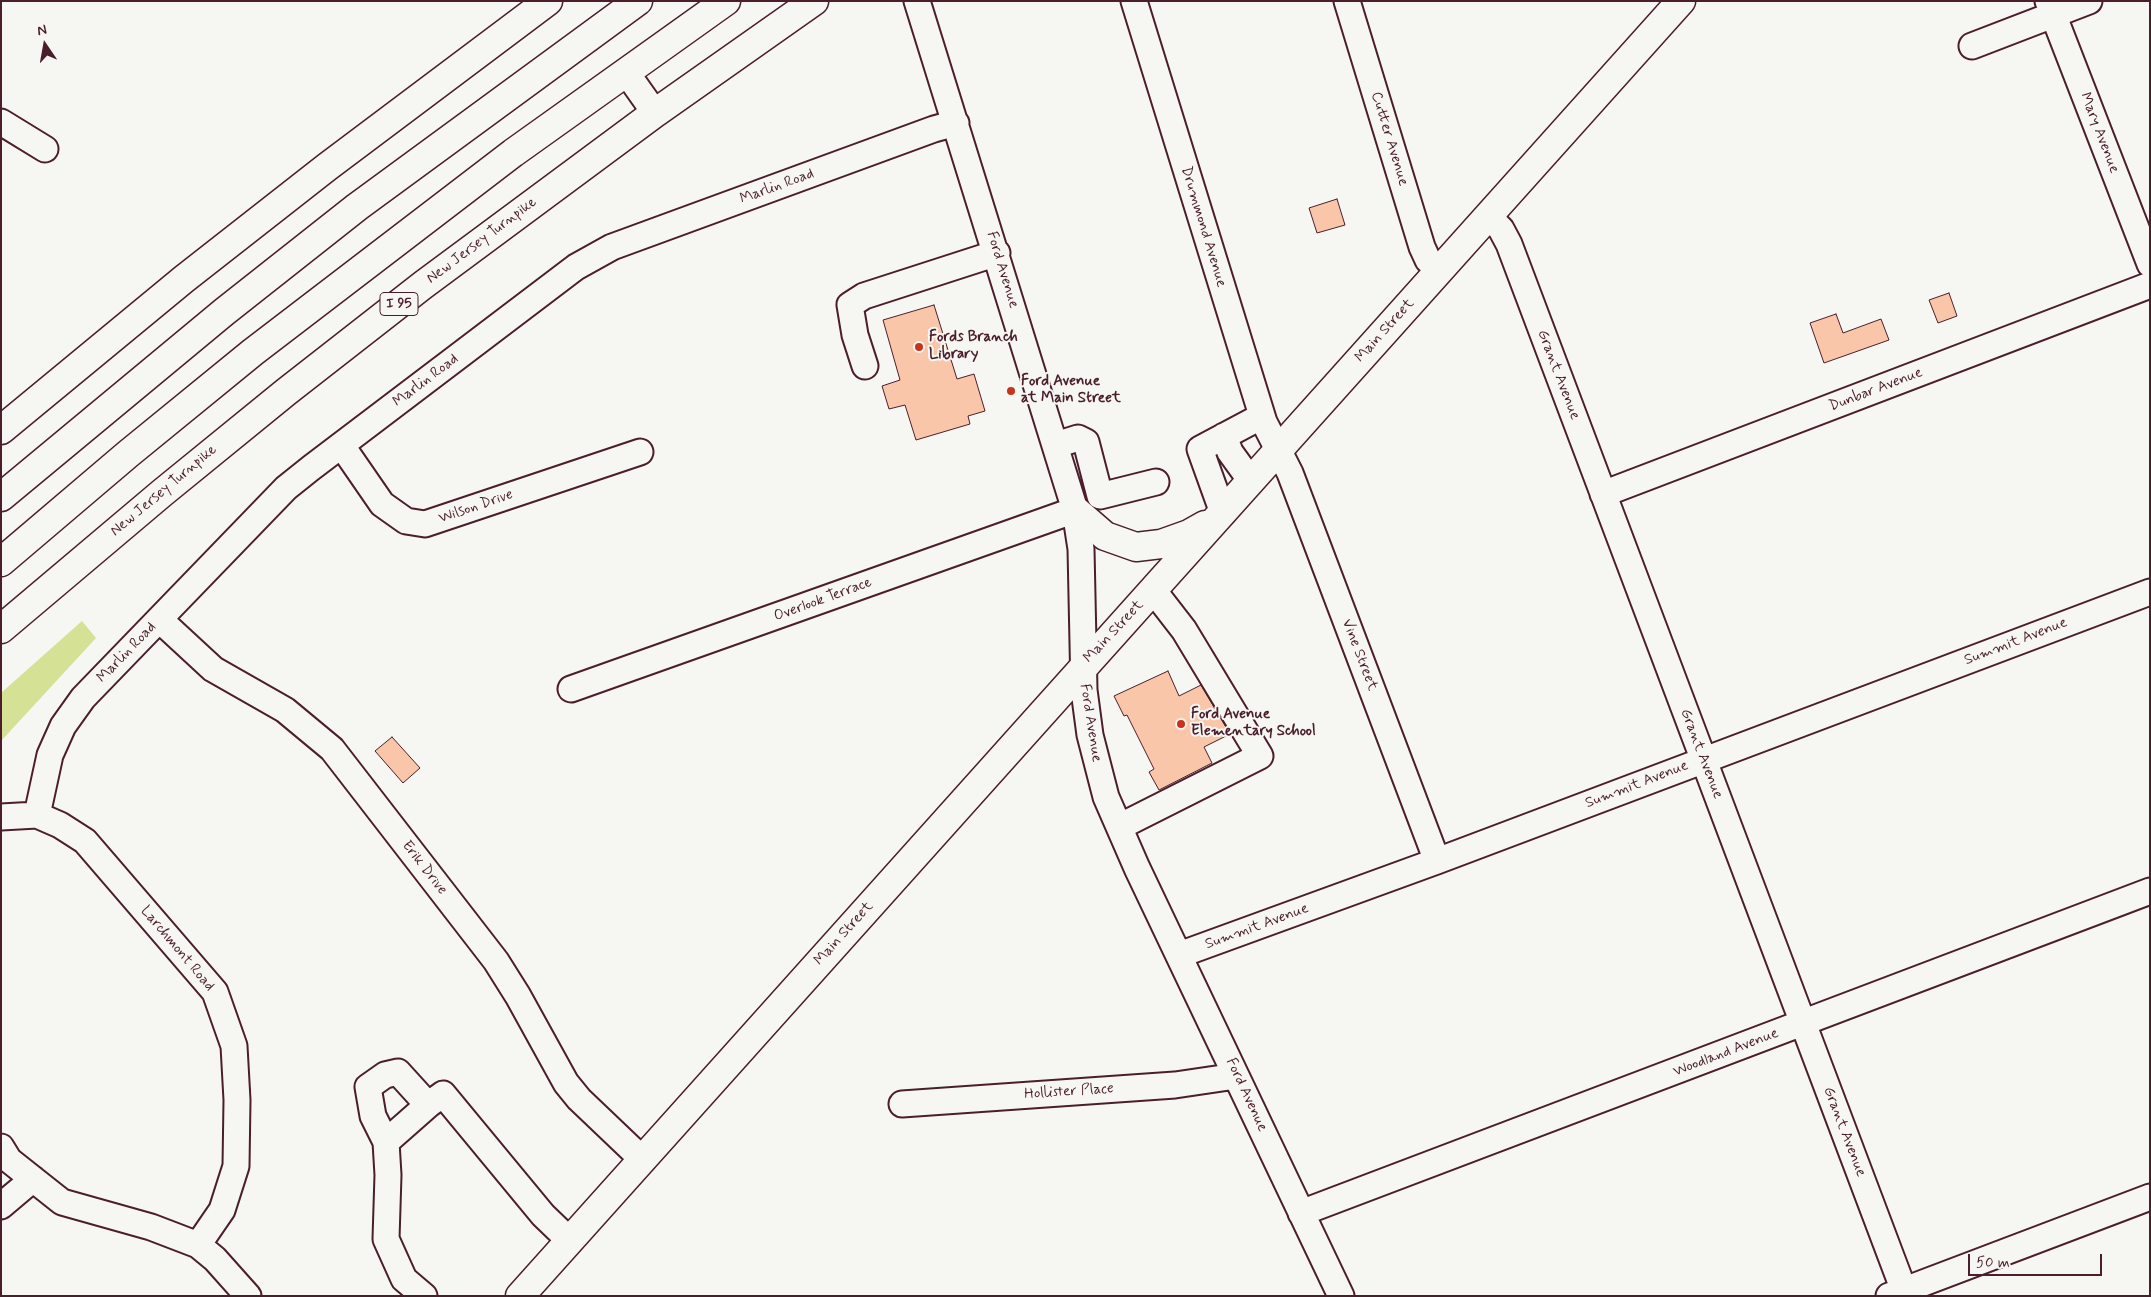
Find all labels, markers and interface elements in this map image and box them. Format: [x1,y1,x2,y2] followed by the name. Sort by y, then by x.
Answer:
[20,20,70,70] north arrow
[35,21,48,40] text: N
[1366,90,1412,188] street label: Cutter Avenue
[2075,90,2123,176] street label: Mary Avenue
[738,165,816,209] street label: Marlin Road
[1176,165,1230,289] street label: Drummond Avenue
[423,194,541,288] street label: New Jersey Turnpike
[982,230,1022,310] street label: Ford Avenue
[380,292,418,316] road number: I 95
[1352,295,1418,367] street label: Main Street
[1533,327,1583,423] street label: Grant Avenue
[929,329,1018,364] place label: Fords Branch Library
[913,341,925,353] marker: Fords Branch Library
[390,350,462,412] street label: Marlin Road
[1827,364,1925,416] street label: Dunbar Avenue
[1021,373,1121,408] place label: Ford Avenue at Main Street
[1005,385,1017,397] marker: Ford Avenue at Main Street
[107,441,221,541] street label: New Jersey Turnpike
[437,486,515,528] street label: Wilson Drive
[772,574,874,626] street label: Overlook Terrace
[1080,597,1148,667] street label: Main Street
[1962,614,2070,670] street label: Summit Avenue
[1337,617,1381,693] street label: Vine Street
[94,619,160,687] street label: Marlin Road
[1075,683,1105,763] street label: Ford Avenue
[1191,706,1316,741] place label: Ford Avenue Elementary School
[1676,706,1726,802] street label: Grant Avenue
[1175,718,1187,730] marker: Ford Avenue Elementary School
[1583,757,1691,813] street label: Summit Avenue
[397,837,451,899] street label: Erik Drive
[811,898,877,970] street label: Main Street
[1203,900,1311,954] street label: Summit Avenue
[136,903,218,995] street label: Larchmont Road
[1671,1025,1781,1081] street label: Woodland Avenue
[1221,1055,1271,1135] street label: Ford Avenue
[1024,1080,1114,1104] street label: Hollister Place
[1819,1084,1869,1180] street label: Grant Avenue
[1971,1244,2105,1276] scale bar
[1976,1253,2010,1273] text: 50 m

